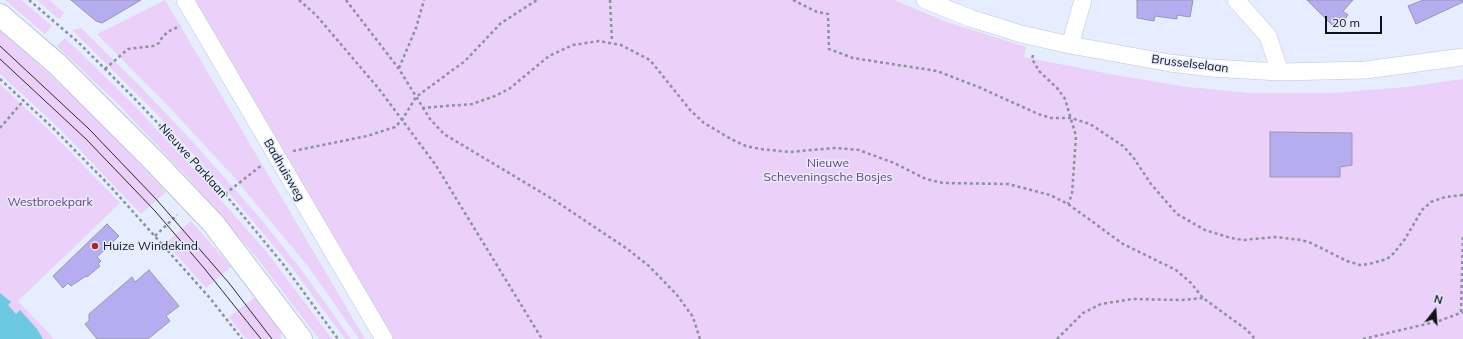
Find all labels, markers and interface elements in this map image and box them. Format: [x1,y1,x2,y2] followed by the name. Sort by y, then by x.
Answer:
[1327,8,1384,34] scale bar
[1332,15,1360,30] text: 20 m
[1151,52,1229,76] street label: Brusselselaan
[156,121,230,201] street label: Nieuwe Parklaan
[260,136,308,204] street label: Badhuisweg
[764,156,892,184] park label: Nieuwe Scheveningsche Bosjes
[7,195,93,209] park label: Westbroekpark
[103,239,198,253] place label: Huize Windekind
[90,241,100,251] marker: Huize Windekind
[1415,291,1455,331] north arrow
[1432,292,1445,307] text: N

